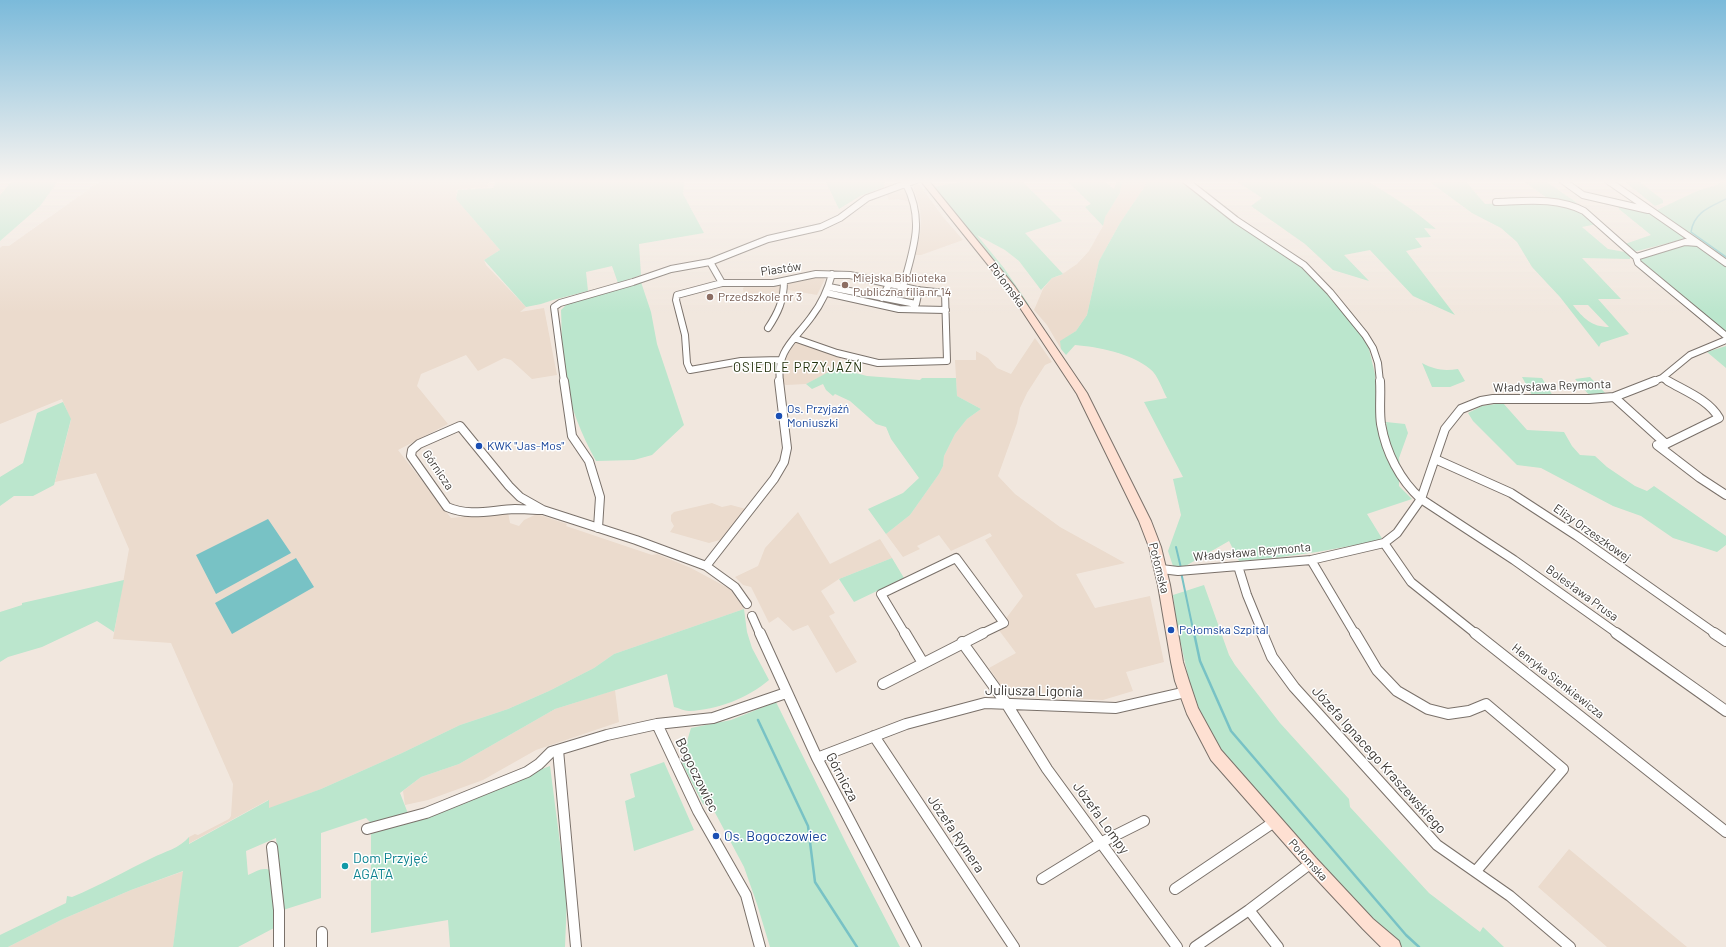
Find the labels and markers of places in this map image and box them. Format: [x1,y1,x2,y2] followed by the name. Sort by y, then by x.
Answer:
[853,271,951,299] place label: Miejska Biblioteka Publiczna filia nr 14
[840,280,850,290] marker: Miejska Biblioteka Publiczna filia nr 14
[718,290,802,304] place label: Przedszkole nr 3
[705,292,715,302] marker: Przedszkole nr 3
[787,402,849,430] place label: Os. Przyjaźń Moniuszki
[774,411,784,421] marker: Os. Przyjaźń Moniuszki
[487,439,564,453] place label: KWK "Jas-Mos"
[474,441,484,451] marker: KWK "Jas-Mos"
[1179,623,1268,637] place label: Połomska Szpital
[1166,625,1176,635] marker: Połomska Szpital
[724,828,827,844] place label: Os. Bogoczowiec
[711,831,721,841] marker: Os. Bogoczowiec
[353,850,428,882] place label: Dom Przyjęć AGATA
[340,861,350,871] marker: Dom Przyjęć AGATA

